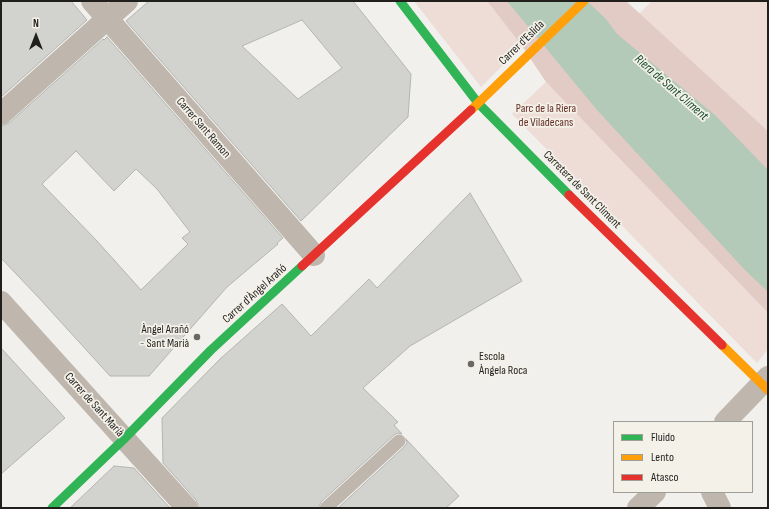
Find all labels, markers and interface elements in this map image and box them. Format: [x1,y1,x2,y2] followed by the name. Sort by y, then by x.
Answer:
[16,16,56,56] north arrow
[33,17,39,30] text: N
[496,18,548,68] street label: Carrer d'Eslida
[631,52,711,124] water label: Riera de Sant Climent
[173,95,233,161] street label: Carrer Sant Ramon
[516,102,576,130] park label: Parc de la Riera de Viladecans
[540,148,624,232] street label: Carretera de Sant Climent
[220,261,290,327] street label: Carrer d'Àngel Arañó
[140,323,189,351] place label: Àngel Arañó - Sant Marià
[192,332,202,342] marker: Àngel Arañó - Sant Marià
[479,350,527,378] place label: Escola Àngela Roca
[466,359,476,369] marker: Escola Àngela Roca
[61,370,127,440] street label: Carrer de Sant Marià
[613,421,753,493] legend
[651,430,675,445] text: Fluido
[651,450,674,465] text: Lento
[651,470,678,485] text: Atasco

